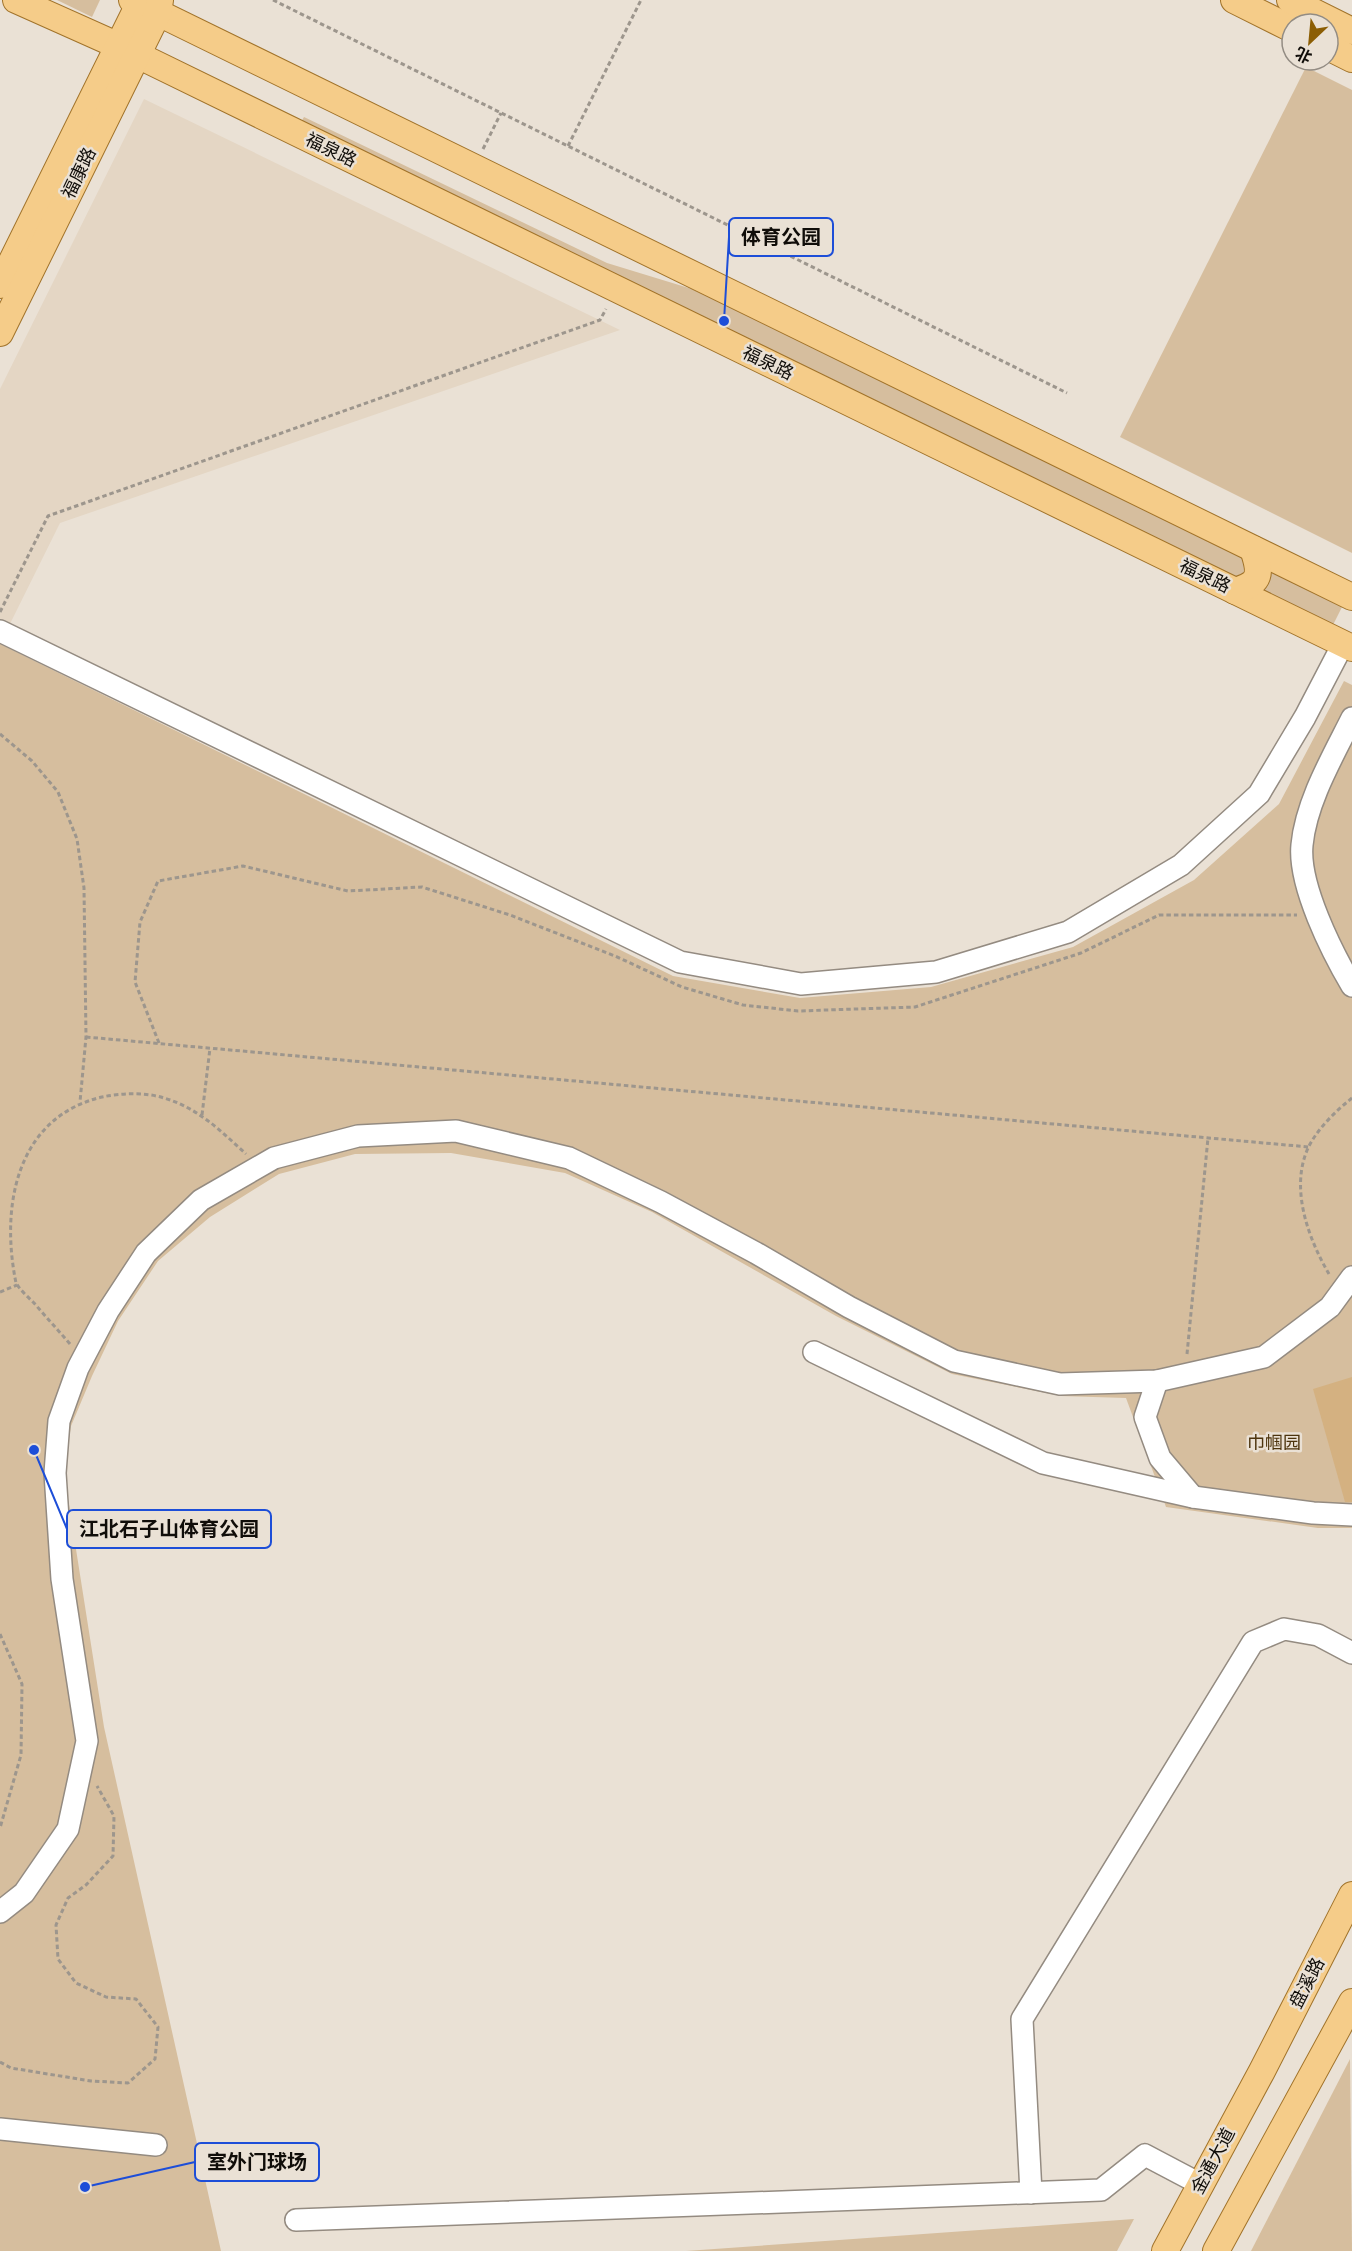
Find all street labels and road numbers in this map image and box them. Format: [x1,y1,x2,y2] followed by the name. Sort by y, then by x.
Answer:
[301,127,361,173] street label: 福泉路
[56,143,102,203] street label: 福康路
[738,340,798,386] street label: 福泉路
[1175,553,1235,599] street label: 福泉路
[1284,1953,1330,2013] street label: 盘溪路
[1186,2124,1240,2198] street label: 金通大道

